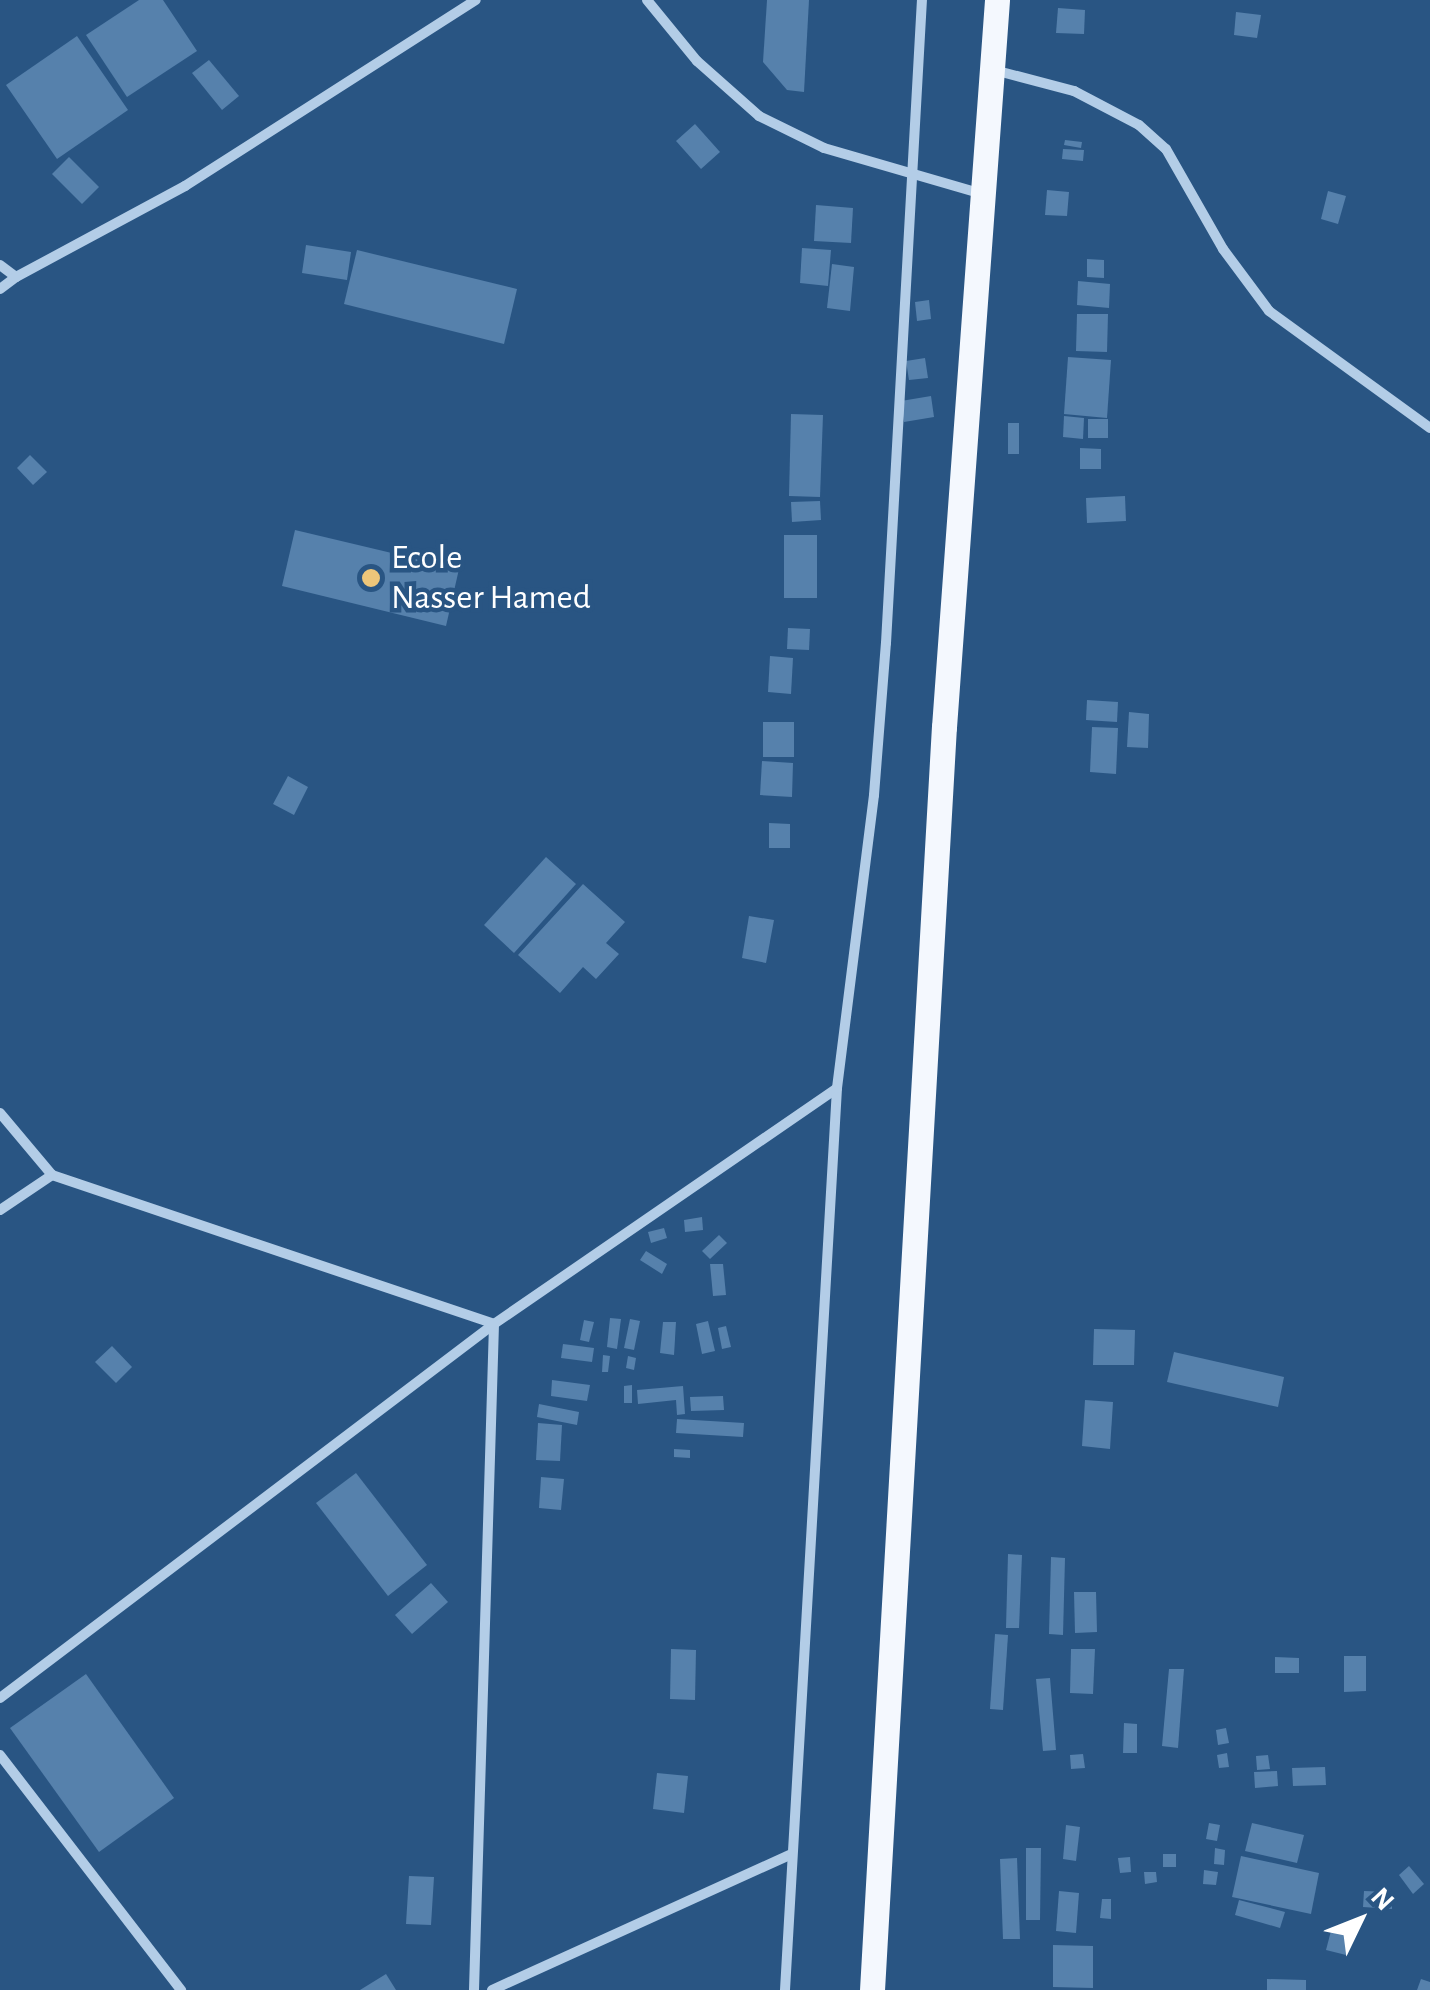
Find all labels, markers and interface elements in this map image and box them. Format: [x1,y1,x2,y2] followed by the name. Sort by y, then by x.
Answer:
[391,537,591,619] place label: Ecole Nasser Hamed
[360,567,382,589] marker: Ecole Nasser Hamed
[1310,1870,1410,1970] north arrow
[1365,1883,1399,1916] text: N

